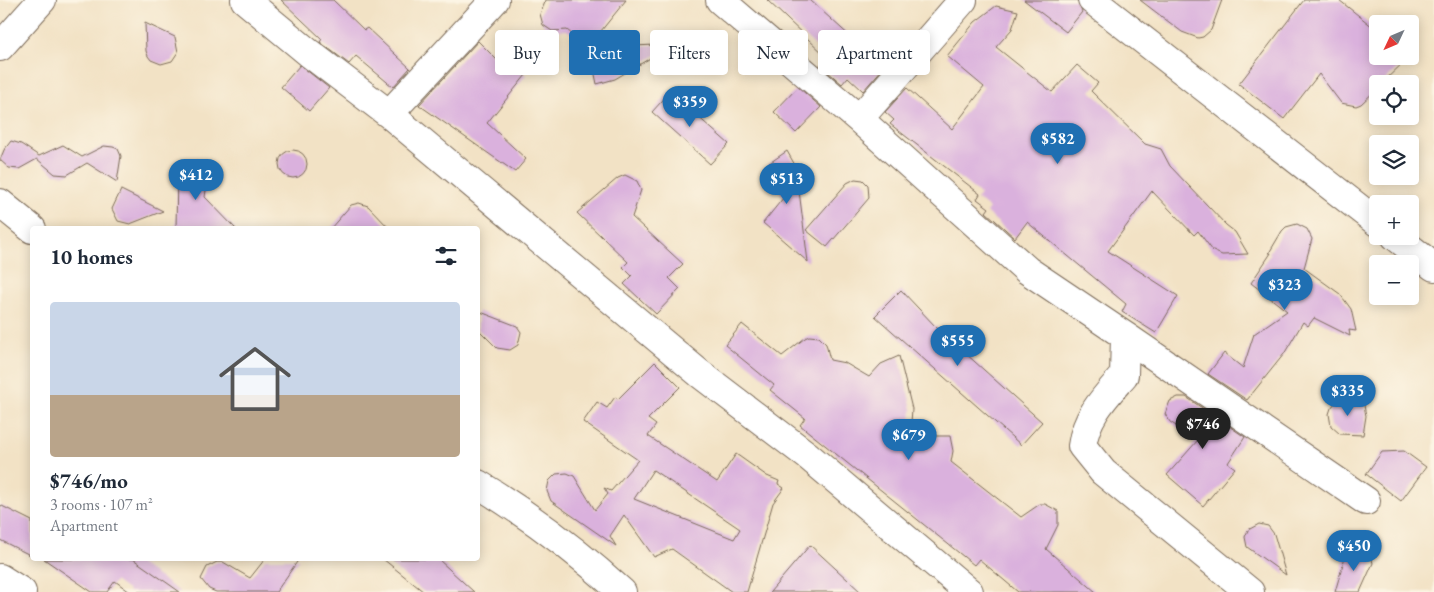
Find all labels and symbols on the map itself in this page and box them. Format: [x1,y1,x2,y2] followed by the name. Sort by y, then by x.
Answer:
[1369,15,1419,65] north arrow
[660,86,720,128] pin: $359
[1028,122,1088,165] pin: $582
[166,158,226,201] pin: $412
[757,162,817,205] pin: $513
[1255,268,1315,311] pin: $323
[928,324,988,367] pin: $555
[1318,374,1378,417] pin: $335
[1173,408,1233,450] pin: $746
[879,418,939,461] pin: $679
[1324,530,1384,572] pin: $450

